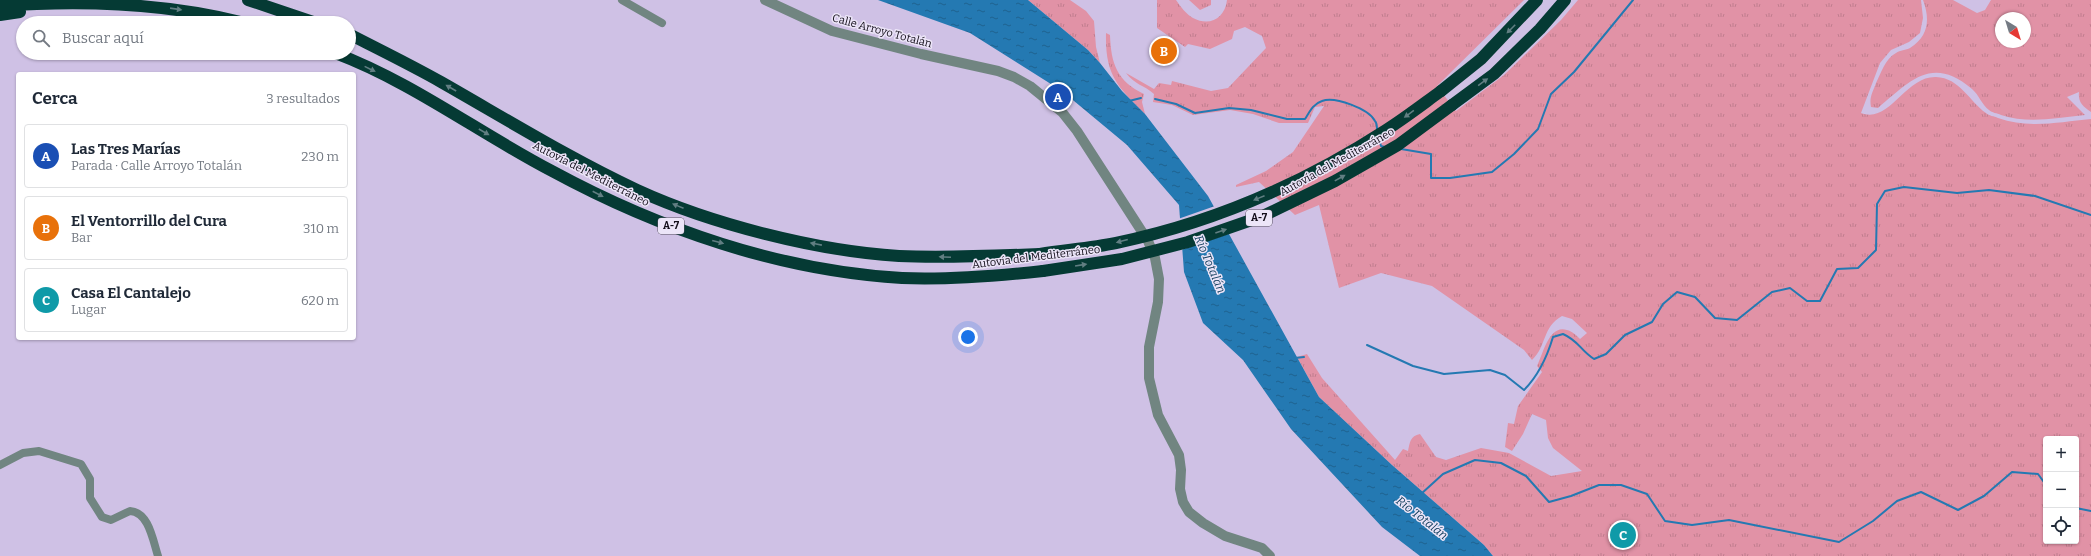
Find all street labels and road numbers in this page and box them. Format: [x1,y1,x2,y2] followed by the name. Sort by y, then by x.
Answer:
[831,11,933,51] street label: Calle Arroyo Totalán
[1277,125,1397,199] street label: Autovía del Mediterráneo
[531,139,651,209] street label: Autovía del Mediterráneo
[1246,210,1272,226] road number: A-7
[658,218,684,234] road number: A-7
[971,243,1101,271] street label: Autovía del Mediterráneo

